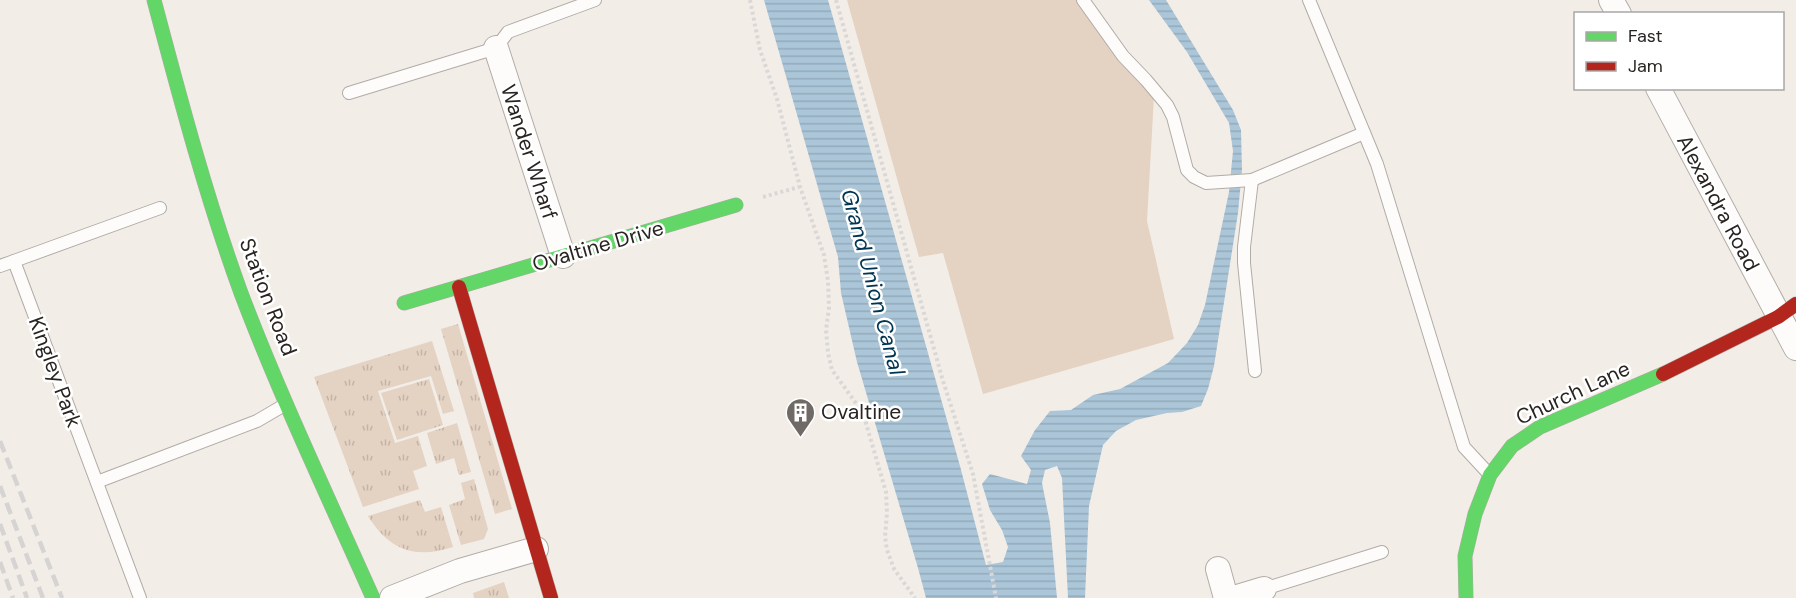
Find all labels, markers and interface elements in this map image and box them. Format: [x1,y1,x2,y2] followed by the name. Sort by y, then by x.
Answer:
[1574,12,1784,90] legend
[1628,24,1663,48] text: Fast
[1628,54,1663,78] text: Jam
[494,81,564,223] street label: Wander Wharf
[1670,130,1766,276] street label: Alexandra Road
[834,186,912,379] water label: Grand Union Canal
[529,214,667,278] street label: Ovaltine Drive
[233,234,303,360] street label: Station Road
[22,313,88,432] street label: Kingley Park
[1511,354,1635,432] street label: Church Lane
[784,396,816,438] building icon: Ovaltine
[821,398,901,426] place label: Ovaltine

